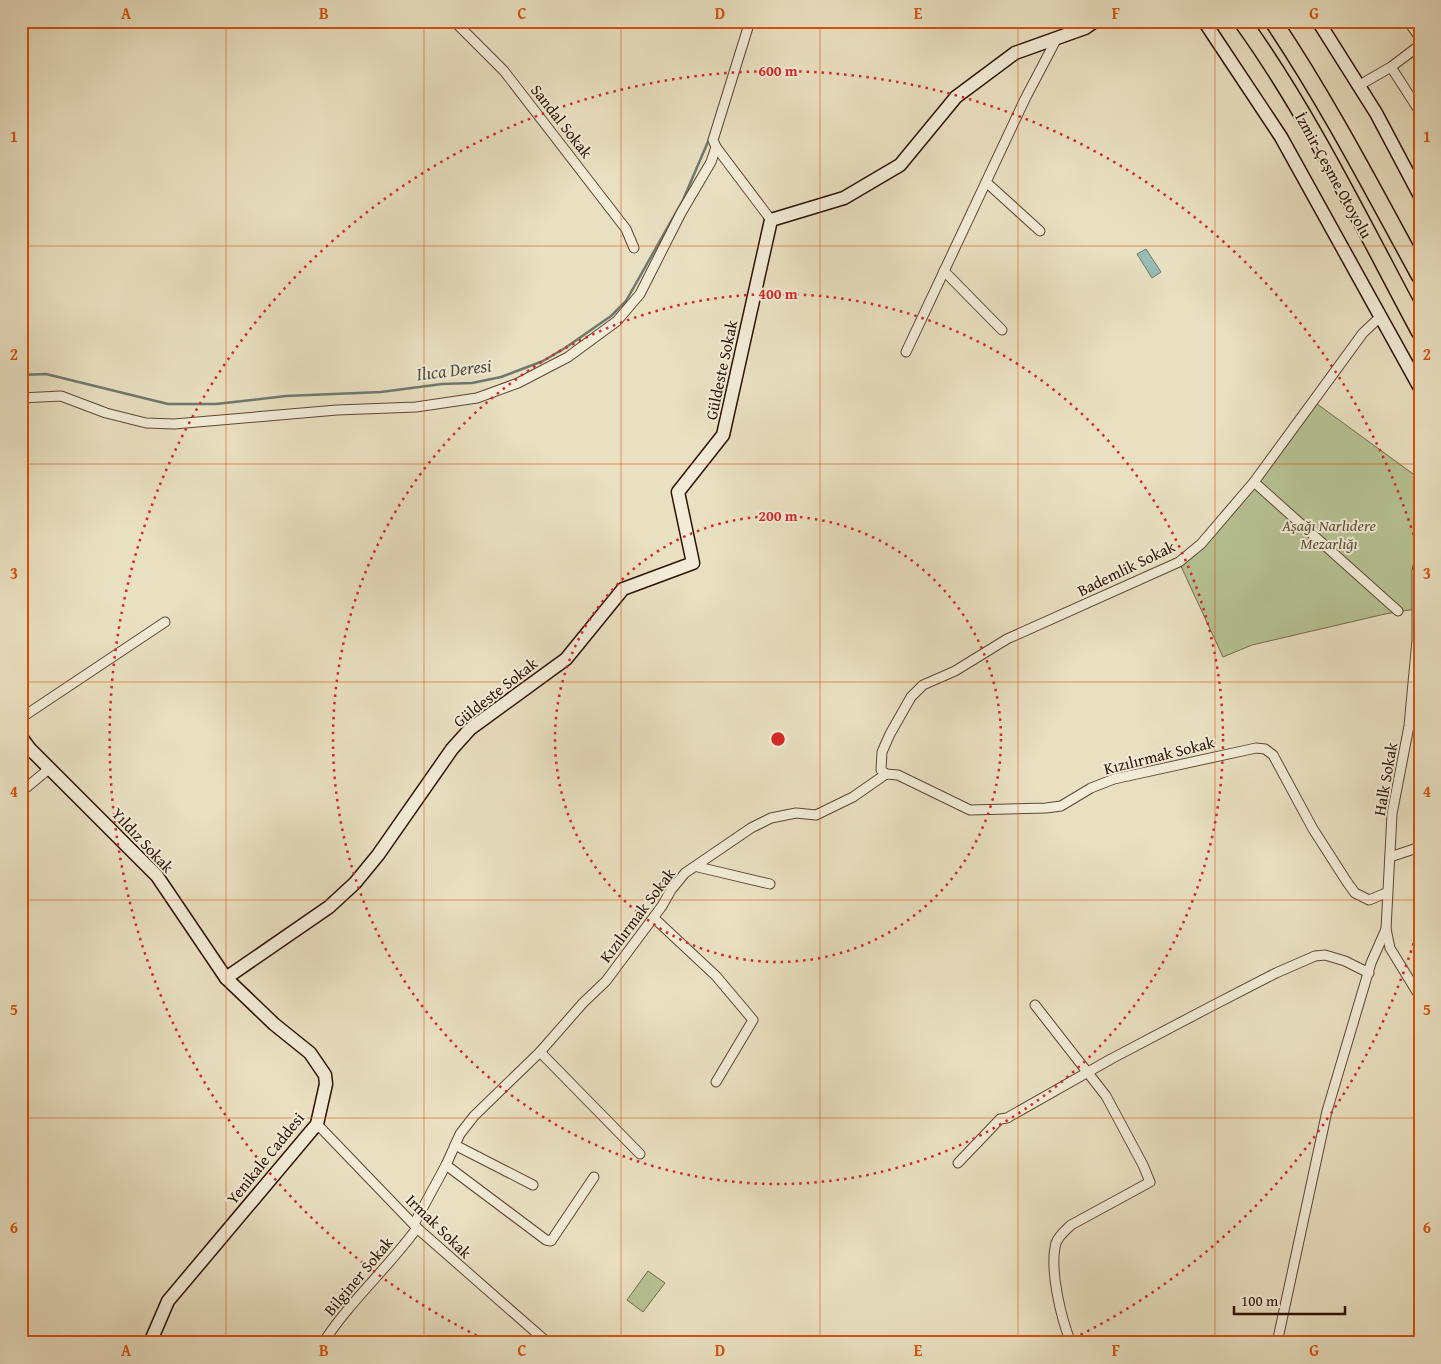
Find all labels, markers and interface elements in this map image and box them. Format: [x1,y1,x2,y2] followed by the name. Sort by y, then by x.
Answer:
[121,1,132,25] text: A
[319,1,329,25] text: B
[517,1,527,25] text: C
[715,1,725,25] text: D
[914,1,923,25] text: E
[1112,1,1120,25] text: F
[1309,1,1319,25] text: G
[758,60,798,81] text: 600 m
[525,79,599,164] street label: Sandal Sokak
[1289,108,1379,243] street label: İzmir-Çeşme Otoyolu
[10,124,18,148] text: 1
[1423,124,1431,148] text: 1
[758,283,798,304] text: 400 m
[699,317,743,422] street label: Güldeste Sokak
[10,342,18,366] text: 2
[1423,342,1431,366] text: 2
[415,351,493,387] water label: Ilıca Deresi
[758,505,798,526] text: 200 m
[1281,513,1377,555] park label: Aşağı Narlıdere Mezarlığı
[1073,534,1180,602] street label: Bademlik Sokak
[10,561,18,585] text: 3
[1423,561,1431,585] text: 3
[448,651,543,733] street label: Güldeste Sokak
[1101,729,1218,780] street label: Kızılırmak Sokak
[769,730,787,748] centre of rings
[1367,740,1403,818] street label: Halk Sokak
[10,779,18,803] text: 4
[1423,779,1431,803] text: 4
[106,802,180,879] street label: Yıldız Sokak
[593,862,681,967] street label: Kızılırmak Sokak
[10,997,18,1021] text: 5
[1423,997,1431,1021] text: 5
[220,1106,310,1209] street label: Yenikale Caddesi
[401,1188,478,1264] street label: Irmak Sokak
[10,1215,18,1239] text: 6
[1423,1215,1431,1239] text: 6
[318,1230,399,1321] street label: Bilginer Sokak
[1234,1284,1345,1316] scale bar
[1241,1290,1279,1311] text: 100 m
[121,1338,132,1362] text: A
[319,1338,329,1362] text: B
[517,1338,527,1362] text: C
[715,1338,725,1362] text: D
[914,1338,923,1362] text: E
[1112,1338,1120,1362] text: F
[1309,1338,1319,1362] text: G

